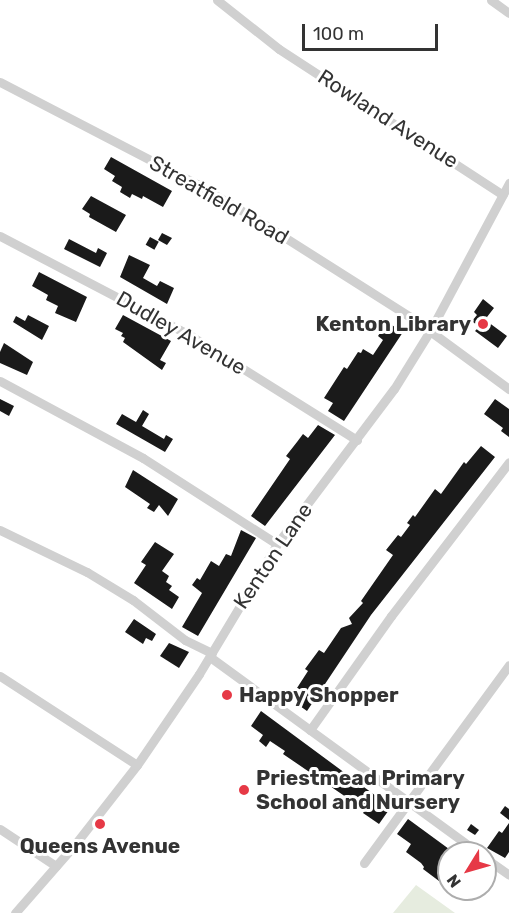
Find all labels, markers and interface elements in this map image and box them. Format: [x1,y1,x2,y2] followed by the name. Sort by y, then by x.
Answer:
[305,12,442,50] scale bar
[313,23,364,45] text: 100 m
[313,64,463,174] street label: Rowland Avenue
[145,150,293,250] street label: Streatfield Road
[111,286,251,380] street label: Dudley Avenue
[316,311,471,337] place label: Kenton Library
[476,317,490,331] marker: Kenton Library
[228,498,318,614] street label: Kenton Lane
[239,682,399,708] place label: Happy Shopper
[220,688,234,702] marker: Happy Shopper
[256,765,465,815] place label: Priestmead Primary School and Nursery
[237,783,251,797] marker: Priestmead Primary School and Nursery
[93,817,107,831] marker: Queens Avenue
[19,833,181,859] place label: Queens Avenue
[437,841,497,901] north arrow
[443,871,465,891] text: N

